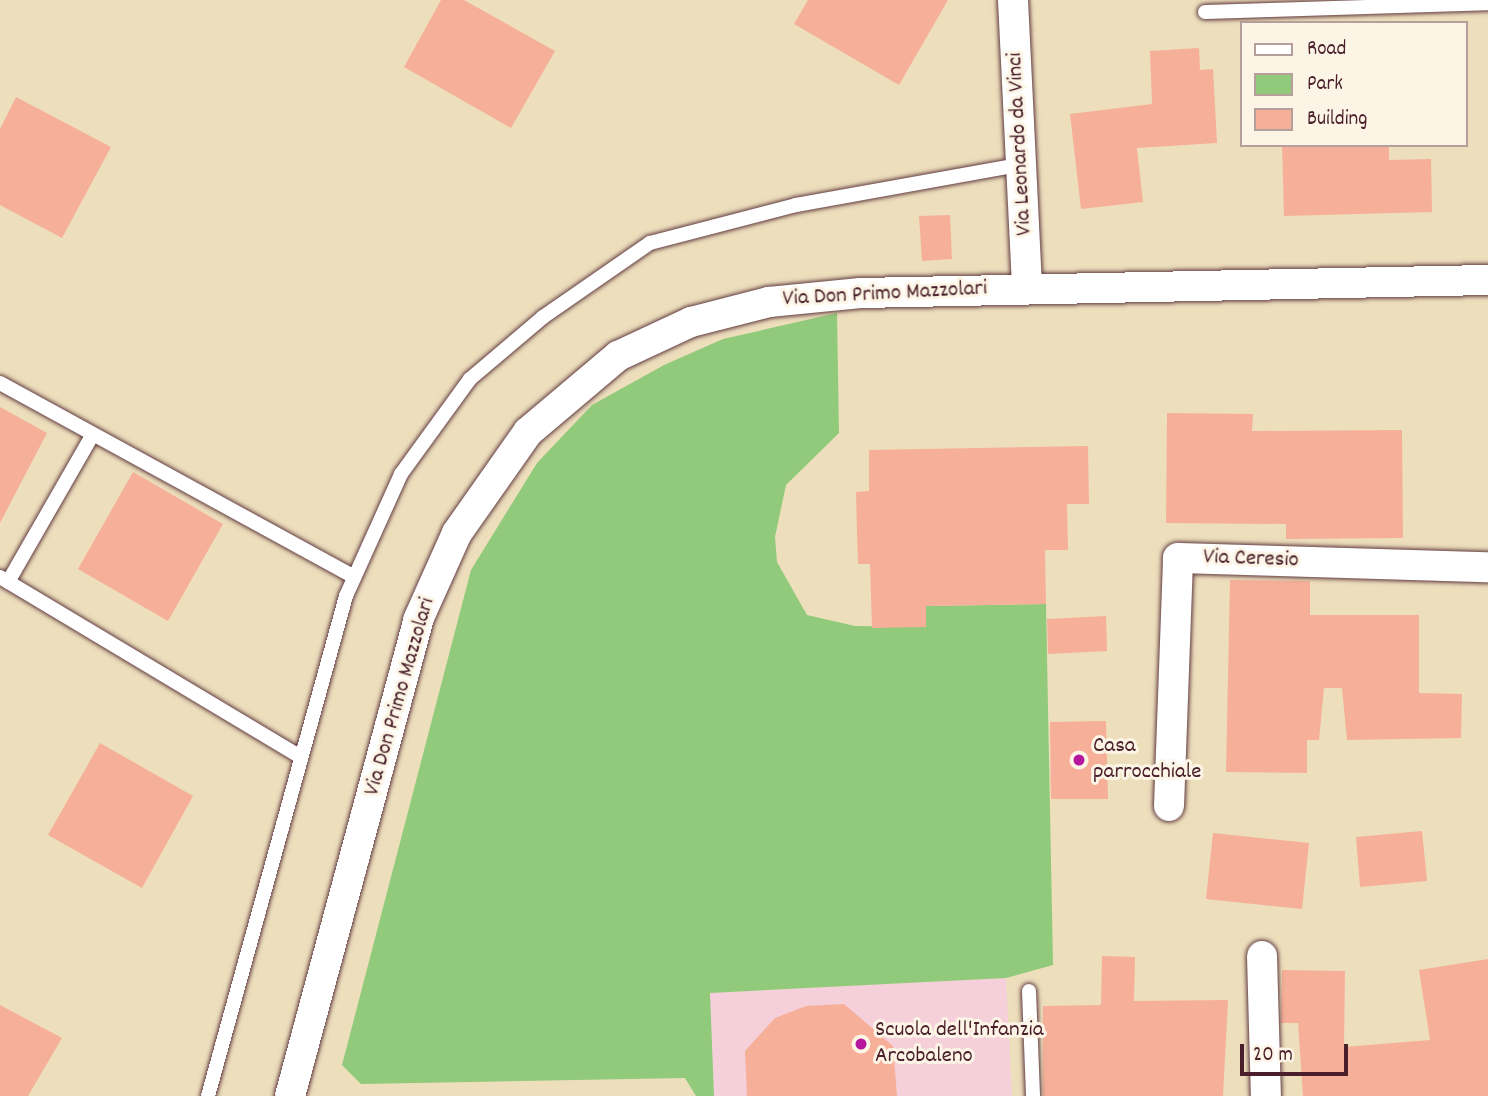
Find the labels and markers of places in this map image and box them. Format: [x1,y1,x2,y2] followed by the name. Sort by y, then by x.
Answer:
[1093,733,1201,787] place label: Casa parrocchiale
[1071,752,1087,768] marker: Casa parrocchiale
[875,1017,1043,1071] place label: Scuola dell'Infanzia Arcobaleno
[853,1036,869,1052] marker: Scuola dell'Infanzia Arcobaleno

